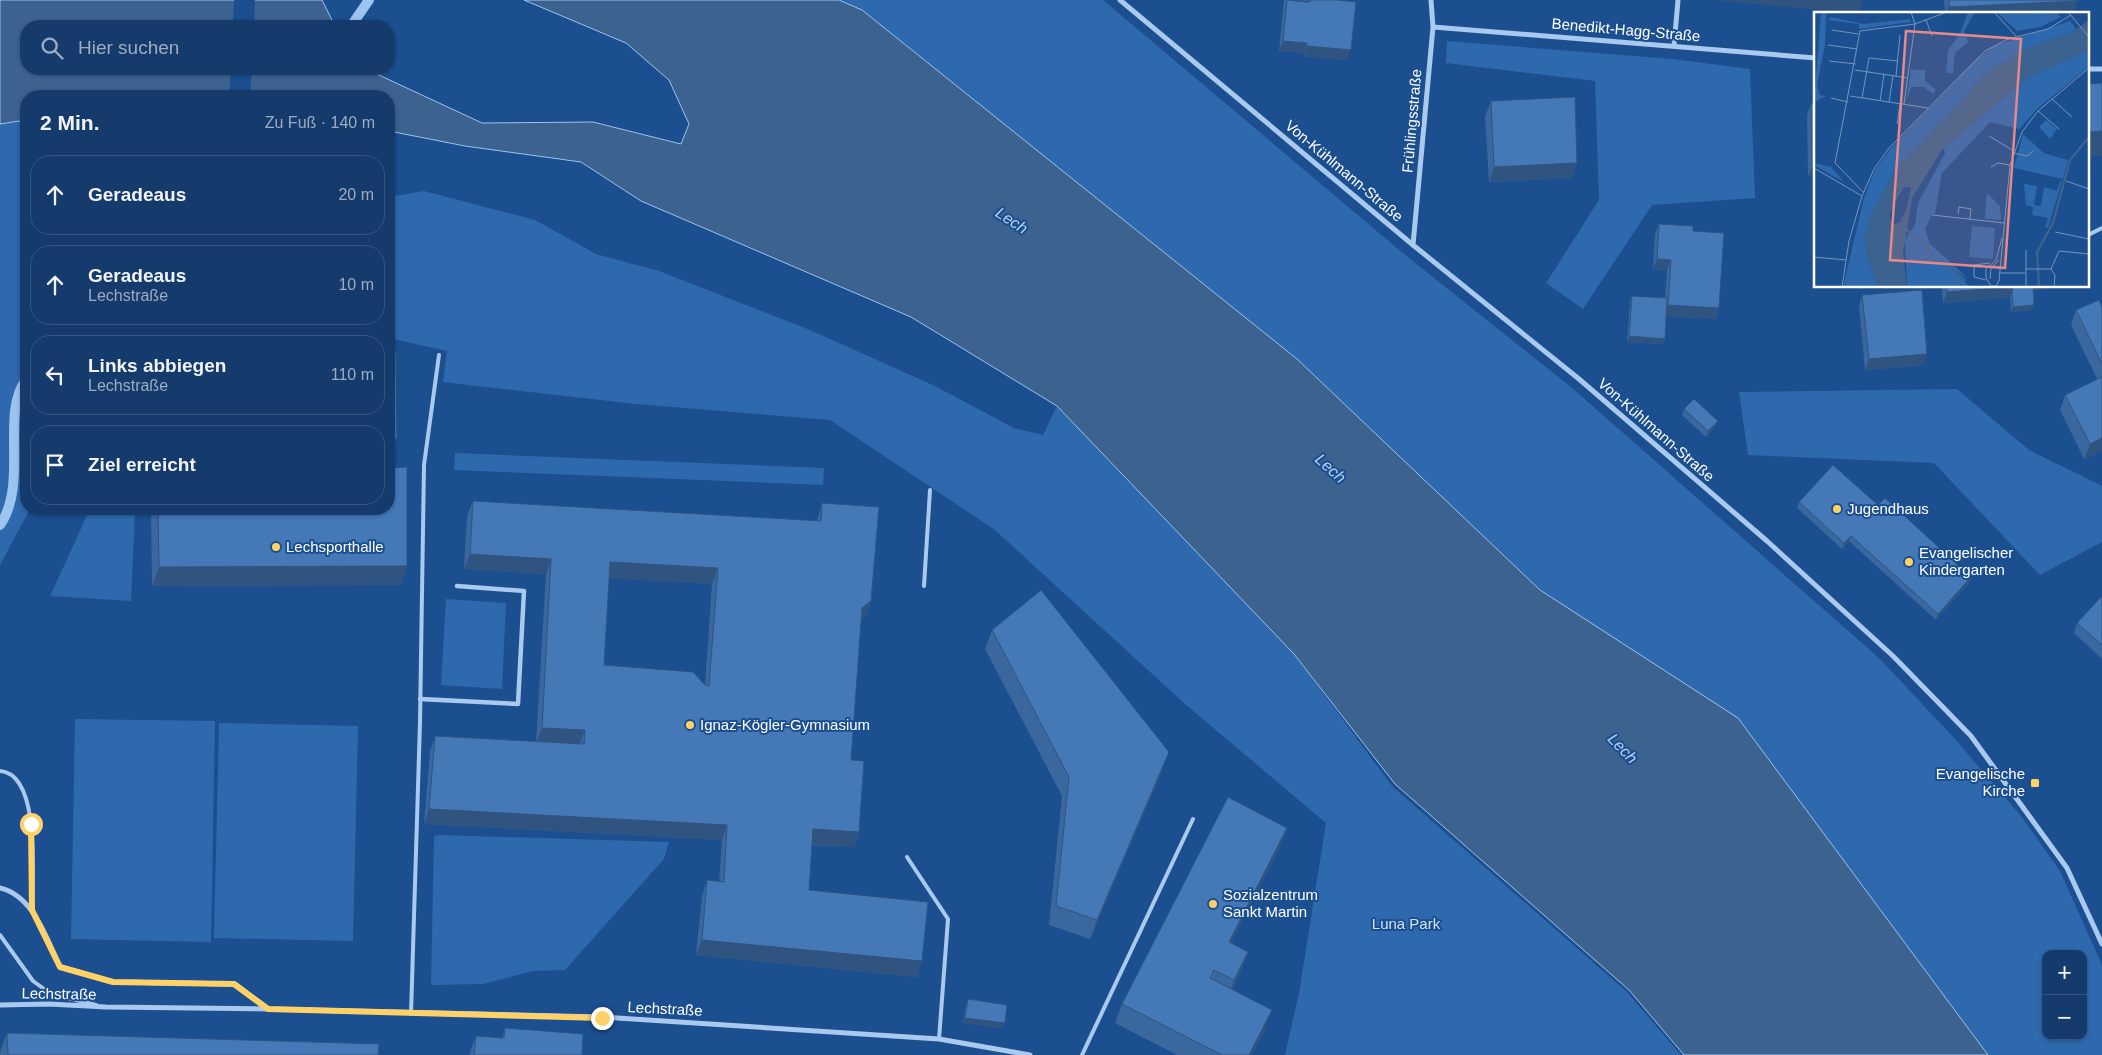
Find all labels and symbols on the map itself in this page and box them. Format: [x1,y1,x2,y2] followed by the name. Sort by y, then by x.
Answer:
[1814,12,2090,288] inset map
[1551,15,1701,44] street label: Benedikt-Hagg-Straße
[1398,68,1425,174] street label: Frühlingsstraße
[1282,116,1407,225] street label: Von-Kühlmann-Straße
[993,204,1031,237] water label: Lech
[1595,375,1718,485] street label: Von-Kühlmann-Straße
[1312,450,1349,486] water label: Lech
[1847,500,1929,517] place label: Jugendhaus
[1831,503,1843,515] marker: Jugendhaus
[286,538,384,555] place label: Lechsporthalle
[270,541,282,553] marker: Lechsporthalle
[1919,544,2013,578] place label: Evangelischer Kindergarten
[1903,556,1915,568] marker: Evangelischer Kindergarten
[700,716,870,733] place label: Ignaz-Kögler-Gymnasium
[684,719,696,731] marker: Ignaz-Kögler-Gymnasium
[1604,730,1641,767] water label: Lech
[1936,765,2025,799] place label: Evangelische Kirche
[2029,777,2041,789] marker: Evangelische Kirche
[20,813,43,836] route start
[1223,886,1318,920] place label: Sozialzentrum Sankt Martin
[1207,898,1219,910] marker: Sozialzentrum Sankt Martin
[1372,915,1441,932] park label: Luna Park
[21,984,97,1003] street label: Lechstraße
[627,998,703,1019] street label: Lechstraße
[591,1007,614,1030] route end

